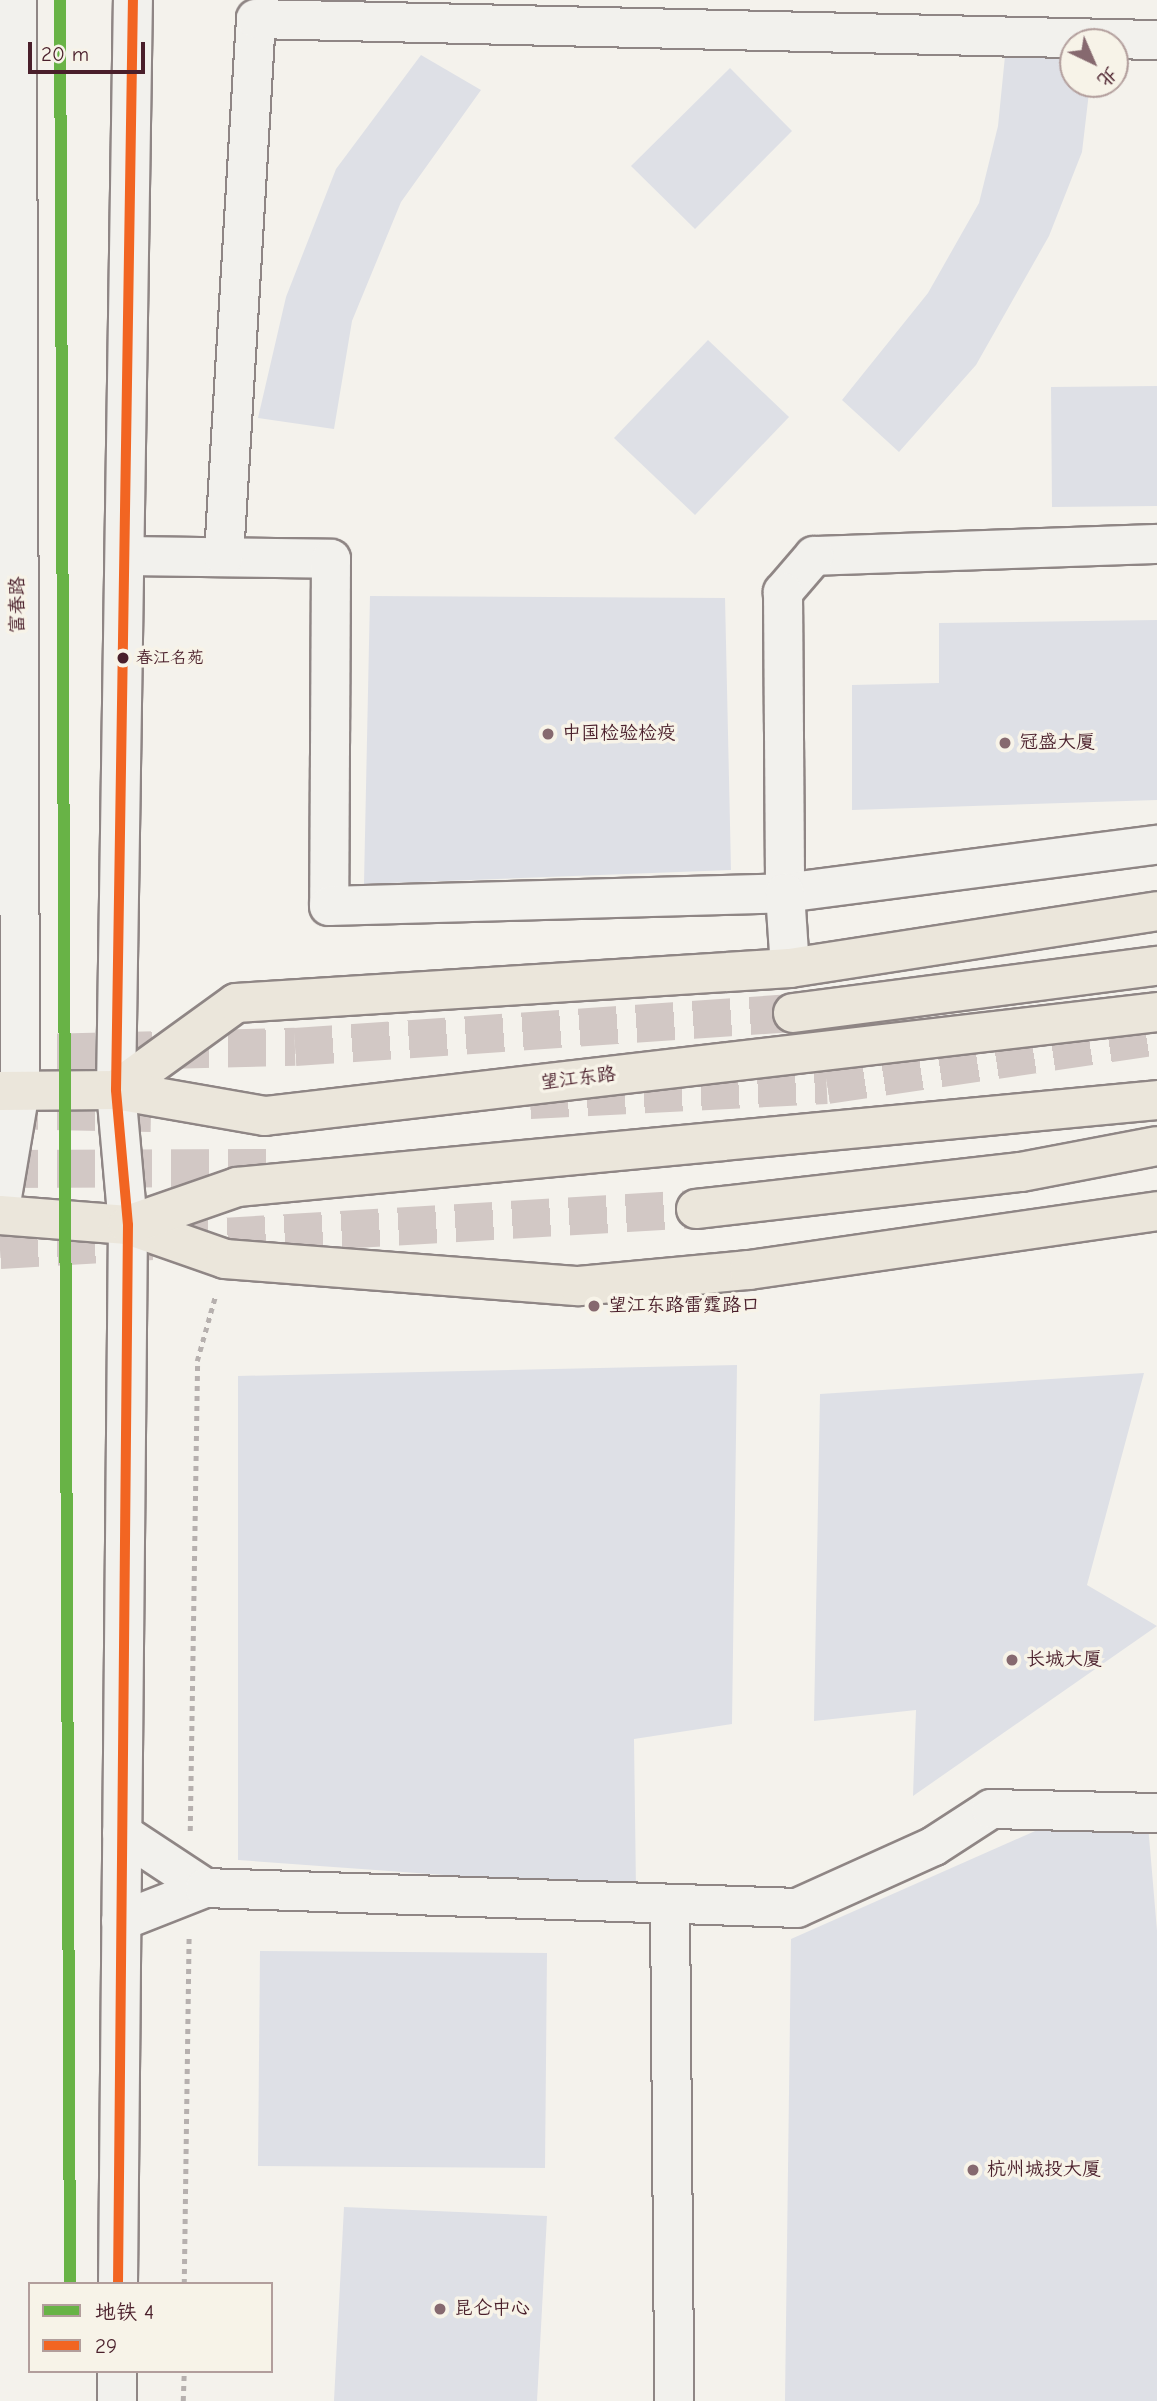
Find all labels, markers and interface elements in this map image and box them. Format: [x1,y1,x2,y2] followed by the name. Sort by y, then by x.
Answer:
[32,28,149,72] scale bar
[1059,28,1129,98] north arrow
[41,42,89,66] text: 20 m
[1093,62,1122,91] text: 北
[7,577,29,633] street label: 富春路
[136,648,204,668] place label: 春江名苑
[116,651,130,665] marker: 春江名苑
[562,723,676,745] place label: 中国检验检疫
[540,726,556,742] marker: 中国检验检疫
[1019,732,1095,754] place label: 冠盛大厦
[997,735,1013,751] marker: 冠盛大厦
[539,1063,617,1095] street label: 望江东路
[608,1295,760,1317] place label: 望江东路雷霆路口
[586,1298,602,1314] marker: 望江东路雷霆路口
[1026,1649,1102,1671] place label: 长城大厦
[1004,1652,1020,1668] marker: 长城大厦
[987,2159,1101,2181] place label: 杭州城投大厦
[965,2162,981,2178] marker: 杭州城投大厦
[28,2282,273,2373] legend
[454,2298,530,2320] place label: 昆仑中心
[95,2300,154,2324] text: 地铁 4
[432,2301,448,2317] marker: 昆仑中心
[95,2334,117,2358] text: 29

